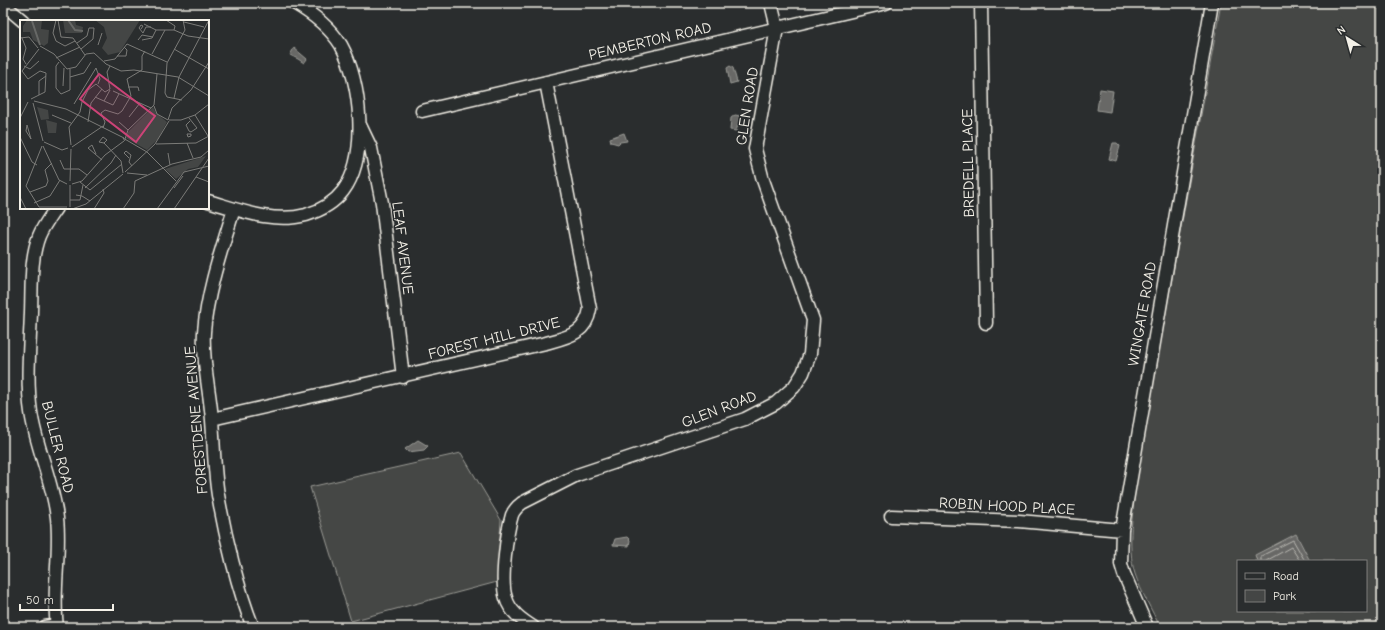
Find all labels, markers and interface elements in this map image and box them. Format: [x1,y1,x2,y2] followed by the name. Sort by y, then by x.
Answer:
[587,18,713,64] street label: PEMBERTON ROAD
[1327,18,1367,58] north arrow
[20,20,209,209] inset map
[1335,23,1348,38] text: N
[732,66,762,146] street label: GLEN ROAD
[958,109,978,217] street label: BREDELL PLACE
[388,201,418,295] street label: LEAF AVENUE
[1124,260,1160,368] street label: WINGATE ROAD
[426,313,562,363] street label: FOREST HILL DRIVE
[181,345,211,495] street label: FORESTDENE AVENUE
[679,386,759,432] street label: GLEN ROAD
[38,399,78,495] street label: BULLER ROAD
[939,493,1075,519] street label: ROBIN HOOD PLACE
[1237,560,1367,612] legend
[1273,569,1299,583] text: Road
[20,586,113,612] scale bar
[1273,589,1296,603] text: Park
[26,593,54,607] text: 50 m

